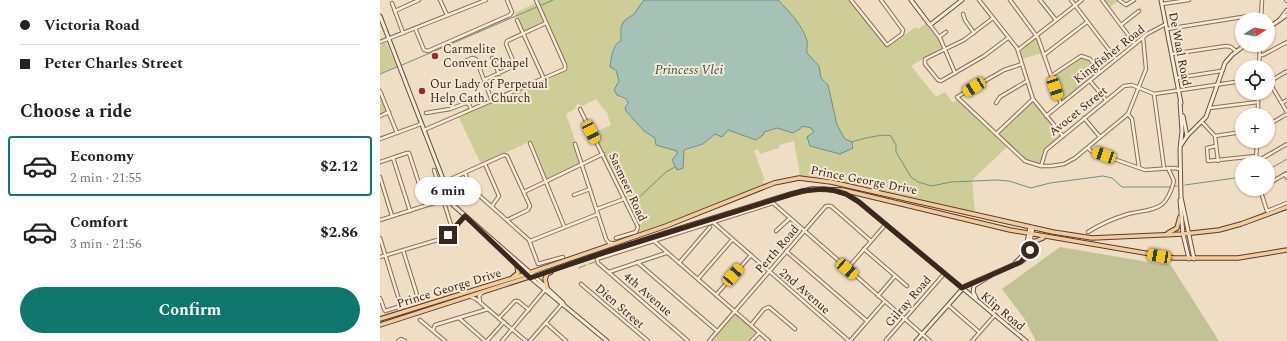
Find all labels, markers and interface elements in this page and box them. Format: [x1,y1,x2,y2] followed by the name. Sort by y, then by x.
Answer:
[1163,11,1196,88] street label: De Waal Road
[1235,12,1275,52] north arrow
[1235,12,1275,196] map controls
[44,14,140,37] text: Victoria Road
[1069,20,1149,88] street label: Kingfisher Road
[443,40,529,73] place label: Carmelite Convent Chapel
[430,51,440,61] marker: Carmelite Convent Chapel
[44,52,183,75] text: Peter Charles Street
[655,60,724,80] water label: Princess Vlei
[1235,60,1275,100] button: locate
[430,75,548,108] place label: Our Lady of Perpetual Help Cath. Church
[1046,75,1064,101] car
[961,76,987,98] car
[1045,82,1112,141] street label: Avocet Street
[417,86,427,96] marker: Our Lady of Perpetual Help Cath. Church
[20,98,132,125] text: Choose a ride
[1235,108,1275,148] button: +
[580,119,602,145] car
[70,145,134,168] text: Economy
[1091,145,1117,165] car
[22,148,58,184] icon: car
[603,149,652,225] street label: Sasmeer Road
[320,155,358,178] text: $2.12
[1235,156,1275,196] button: −
[809,161,919,200] street label: Prince George Drive
[70,168,142,188] text: 2 min · 21:55
[415,177,481,205] callout: 6 min
[431,181,465,201] text: 6 min
[70,211,128,234] text: Comfort
[22,214,58,250] icon: car
[320,221,358,244] text: $2.86
[751,221,804,278] street label: Perth Road
[439,226,457,244] route end
[70,234,142,254] text: 3 min · 21:56
[1021,241,1039,259] route start
[1146,248,1172,264] car
[834,257,860,281] car
[721,262,745,288] car
[394,263,504,313] street label: Prince George Drive
[775,264,835,319] street label: 2nd Avenue
[619,268,677,321] street label: 4th Avenue
[881,271,936,331] street label: Gilray Road
[591,279,649,333] street label: Dien Street
[20,287,360,333] button: Confirm
[976,287,1029,336] street label: Klip Road

